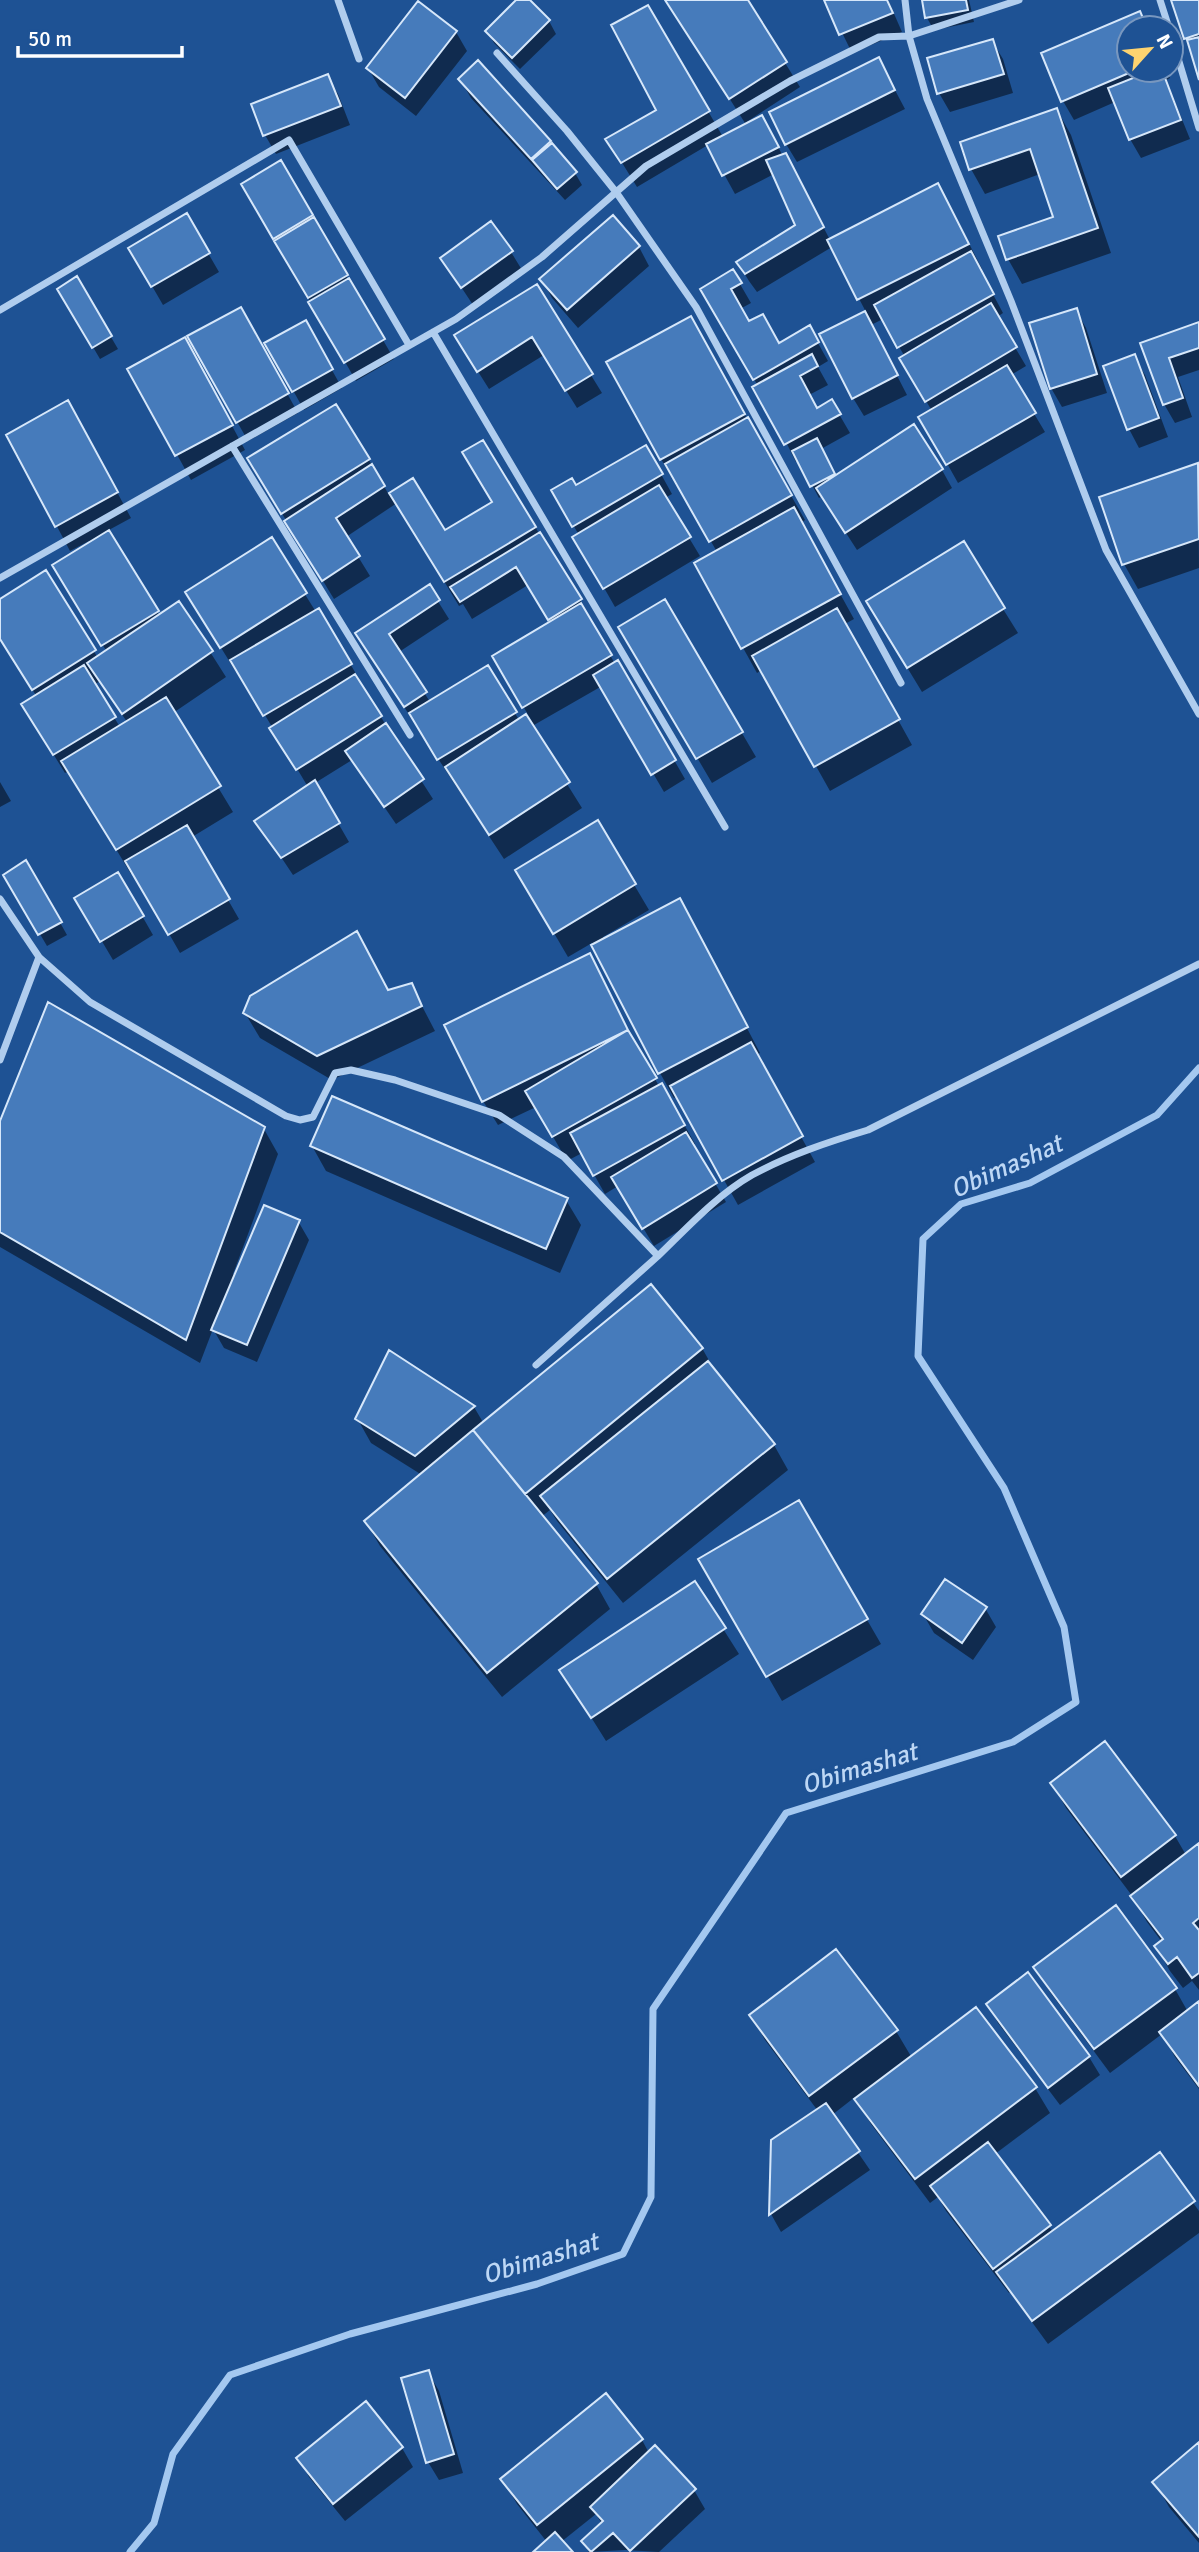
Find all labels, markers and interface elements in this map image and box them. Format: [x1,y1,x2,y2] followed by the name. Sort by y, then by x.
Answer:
[18,14,182,58] scale bar
[1115,14,1185,84] north arrow
[28,26,72,52] text: 50 m
[1151,30,1178,53] text: N
[945,1127,1070,1206] water label: Obimashat
[798,1735,924,1802] water label: Obimashat
[479,2225,605,2292] water label: Obimashat

